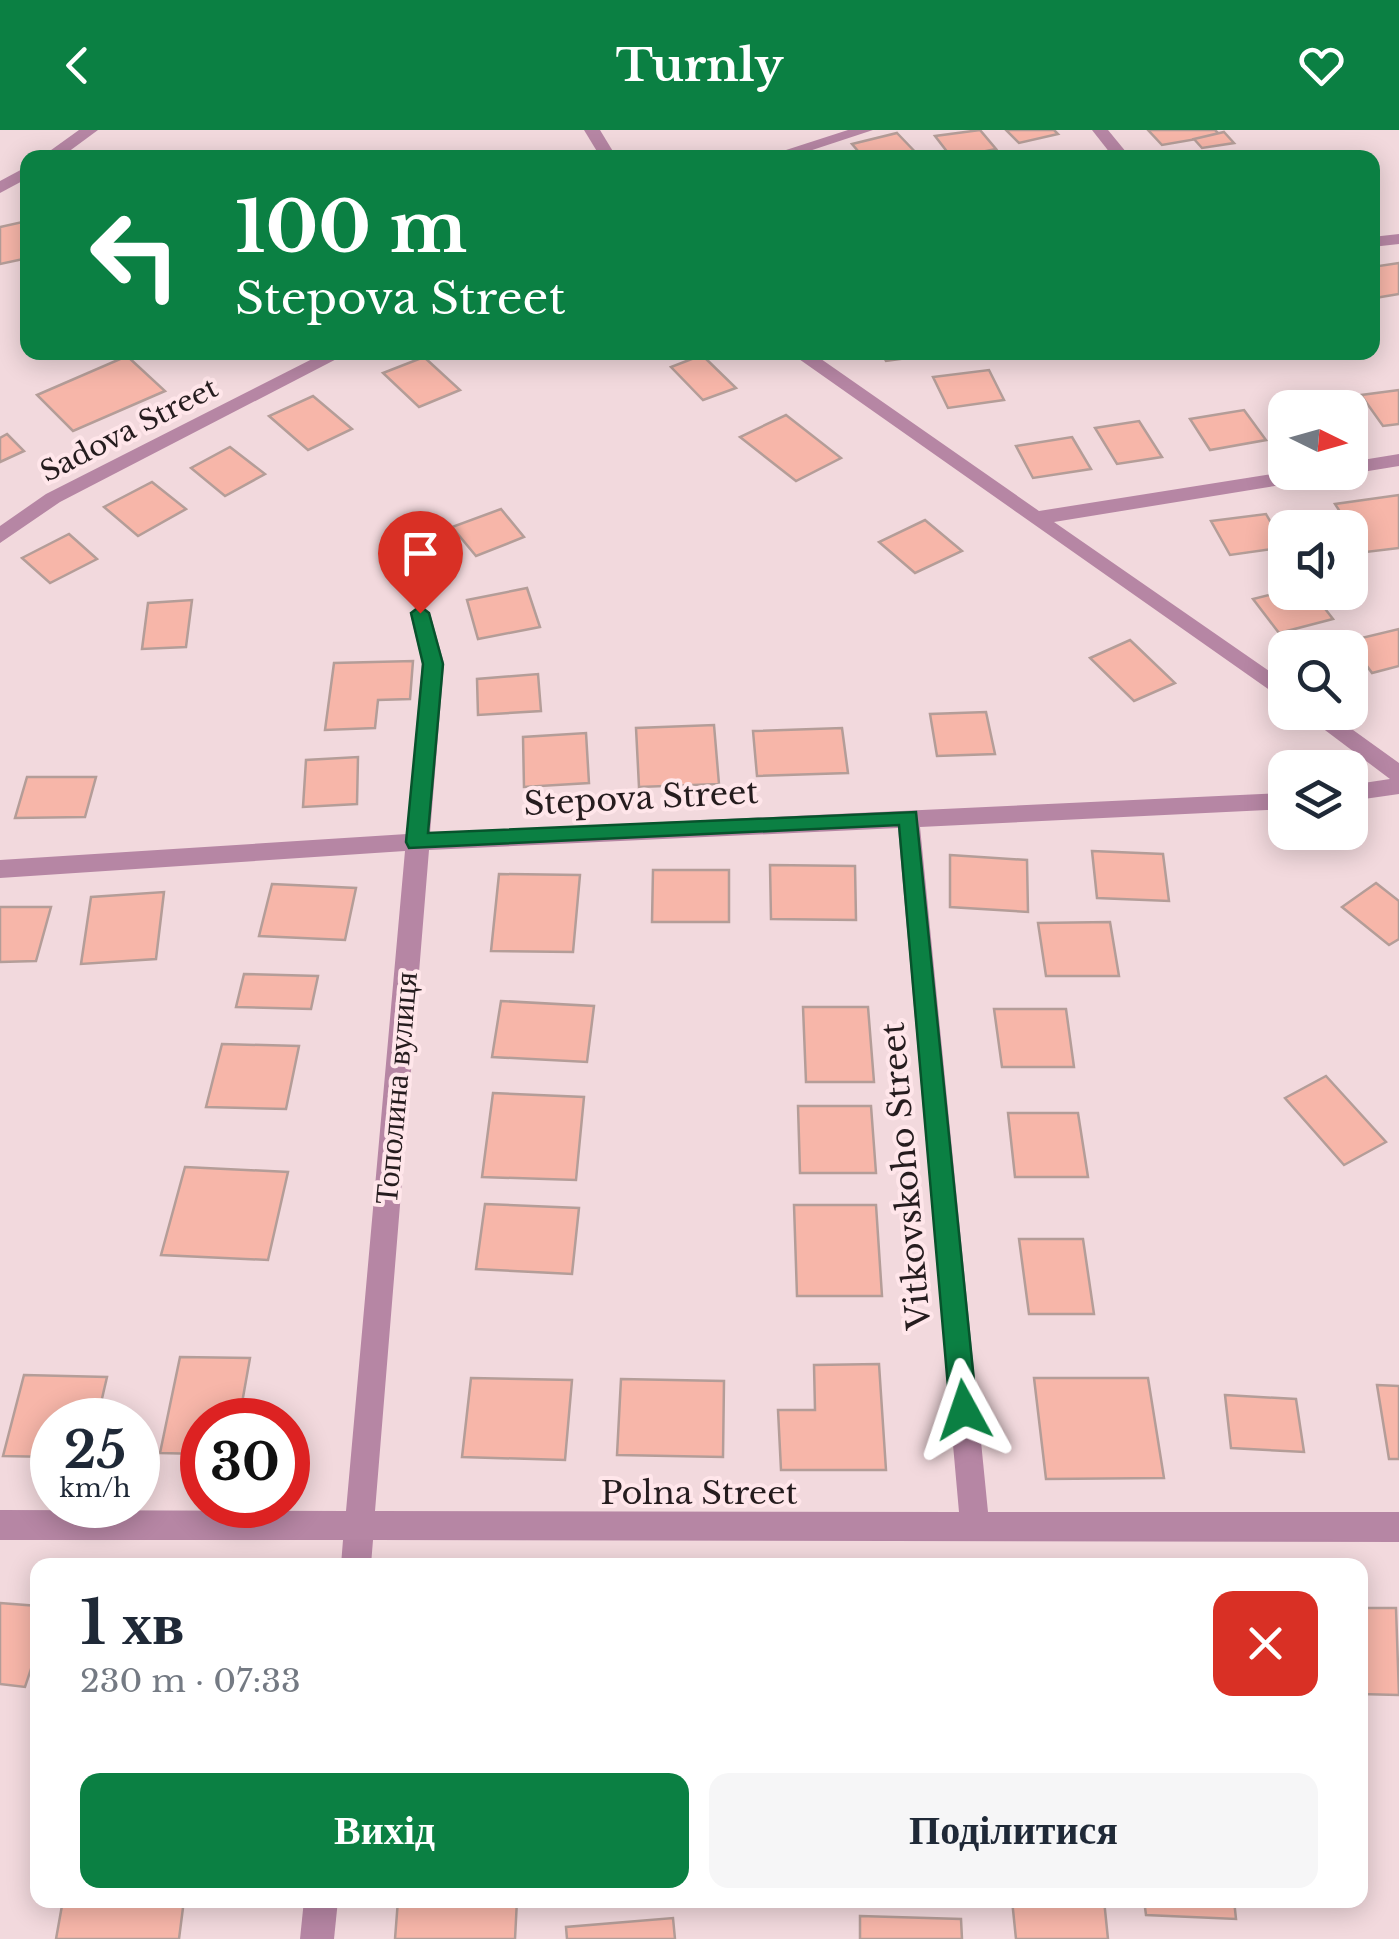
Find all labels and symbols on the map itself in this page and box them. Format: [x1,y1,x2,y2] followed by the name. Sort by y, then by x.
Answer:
[34,370,224,490] street label: Sadova Street
[1268,390,1368,490] north arrow
[378,511,463,614] pin
[523,772,759,824] street label: Stepova Street
[366,970,426,1206] street label: Тополина вулиця
[873,1021,939,1332] street label: Vitkovskoho Street
[912,1358,1016,1462] position arrow
[180,1398,310,1528] speed limit sign: 30
[600,1473,798,1513] street label: Polna Street

